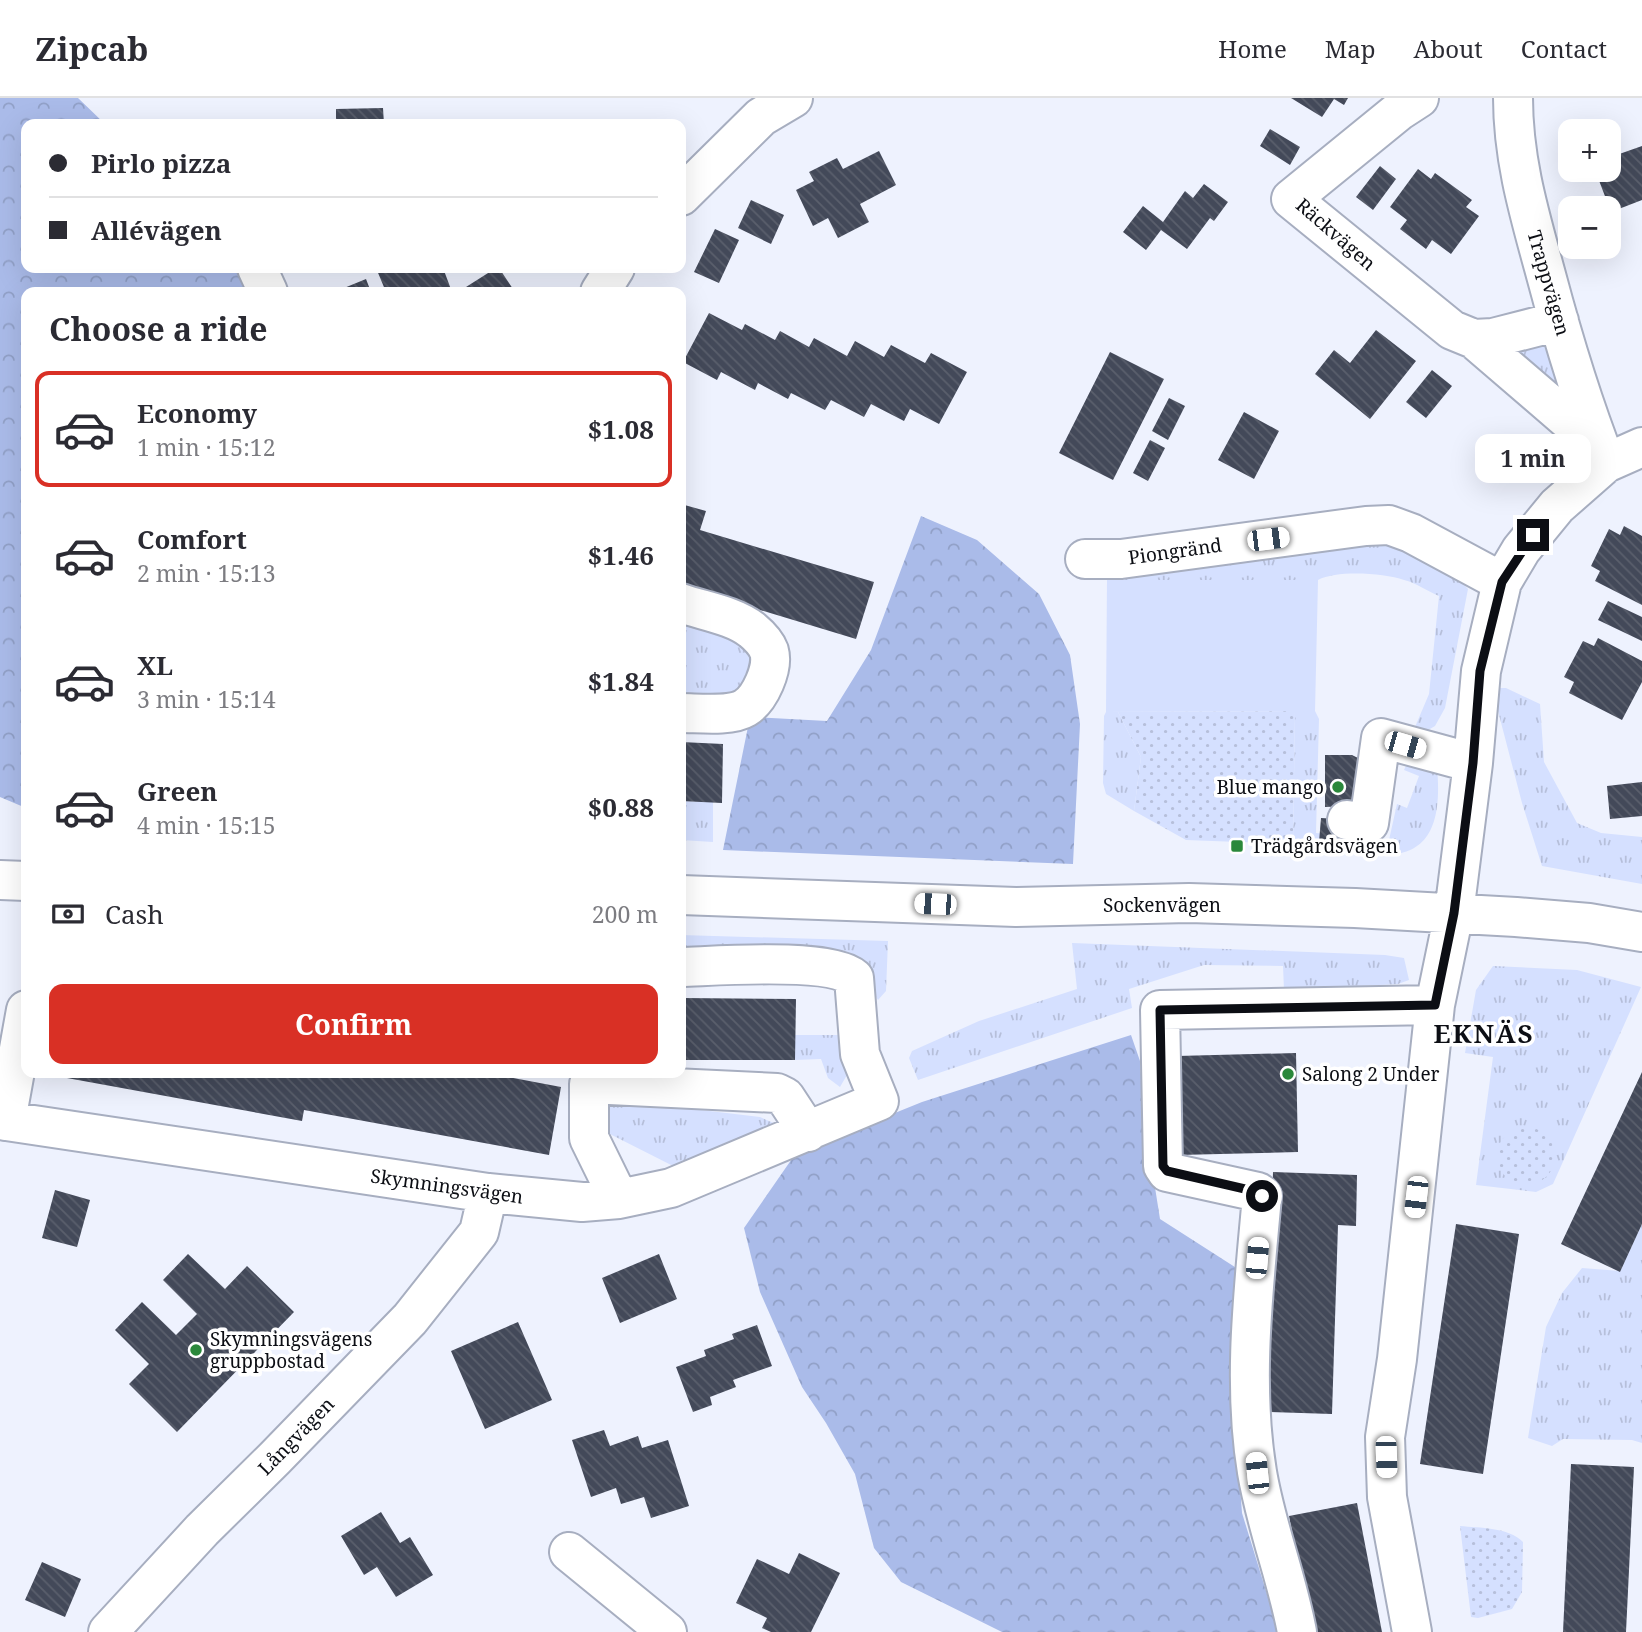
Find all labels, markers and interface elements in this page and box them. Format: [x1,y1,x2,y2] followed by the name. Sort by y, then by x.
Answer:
[35,26,149,71] text: Zipcab
[1218,32,1287,65] text: Home
[1325,32,1376,65] text: Map
[1414,32,1483,65] text: About
[1521,32,1607,65] text: Contact
[1558,119,1621,259] map controls
[1558,119,1621,182] button: +
[91,145,231,181] text: Pirlo pizza
[1291,192,1381,276] street label: Räckvägen
[1558,196,1621,259] button: −
[91,212,222,248] text: Allévägen
[1522,227,1576,339] street label: Trappvägen
[49,307,268,350] text: Choose a ride
[137,395,257,431] text: Economy
[53,398,116,461] icon: car
[588,411,654,447] text: $1.08
[137,431,275,463] text: 1 min · 15:12
[1475,434,1591,482] callout: 1 min
[1500,442,1566,474] text: 1 min
[1517,519,1549,551] route end
[137,521,247,557] text: Comfort
[53,524,116,587] icon: car
[1246,526,1291,552] car
[1127,532,1224,570] street label: Piongränd
[588,537,654,573] text: $1.46
[137,557,275,589] text: 2 min · 15:13
[137,647,173,683] text: XL
[53,650,116,713] icon: car
[588,663,654,699] text: $1.84
[137,683,275,715] text: 3 min · 15:14
[1382,729,1429,761] car
[137,773,218,809] text: Green
[1216,774,1324,800] place label: Blue mango
[53,776,116,839] icon: car
[1330,779,1346,795] marker: Blue mango
[588,789,654,825] text: $0.88
[137,809,275,841] text: 4 min · 15:15
[1251,833,1398,859] place label: Trädgårdsvägen
[1229,838,1245,854] marker: Trädgårdsvägen
[1103,892,1221,918] street label: Sockenvägen
[914,893,957,915] car
[49,895,87,933] icon: cash
[105,896,164,932] text: Cash
[592,898,658,930] text: 200 m
[49,984,658,1064] button: Confirm
[1433,1015,1535,1051] district label: EKNÄS
[1302,1061,1440,1087] place label: Salong 2 Under
[1280,1066,1296,1082] marker: Salong 2 Under
[369,1162,525,1210] street label: Skymningsvägen
[1404,1175,1429,1219] car
[1246,1180,1278,1212] route start
[1245,1236,1270,1280] car
[210,1326,372,1374] place label: Skymningsvägens gruppbostad
[188,1342,204,1358] marker: Skymningsvägens gruppbostad
[252,1391,340,1481] street label: Långvägen
[1375,1436,1398,1478] car
[1245,1451,1270,1495] car

